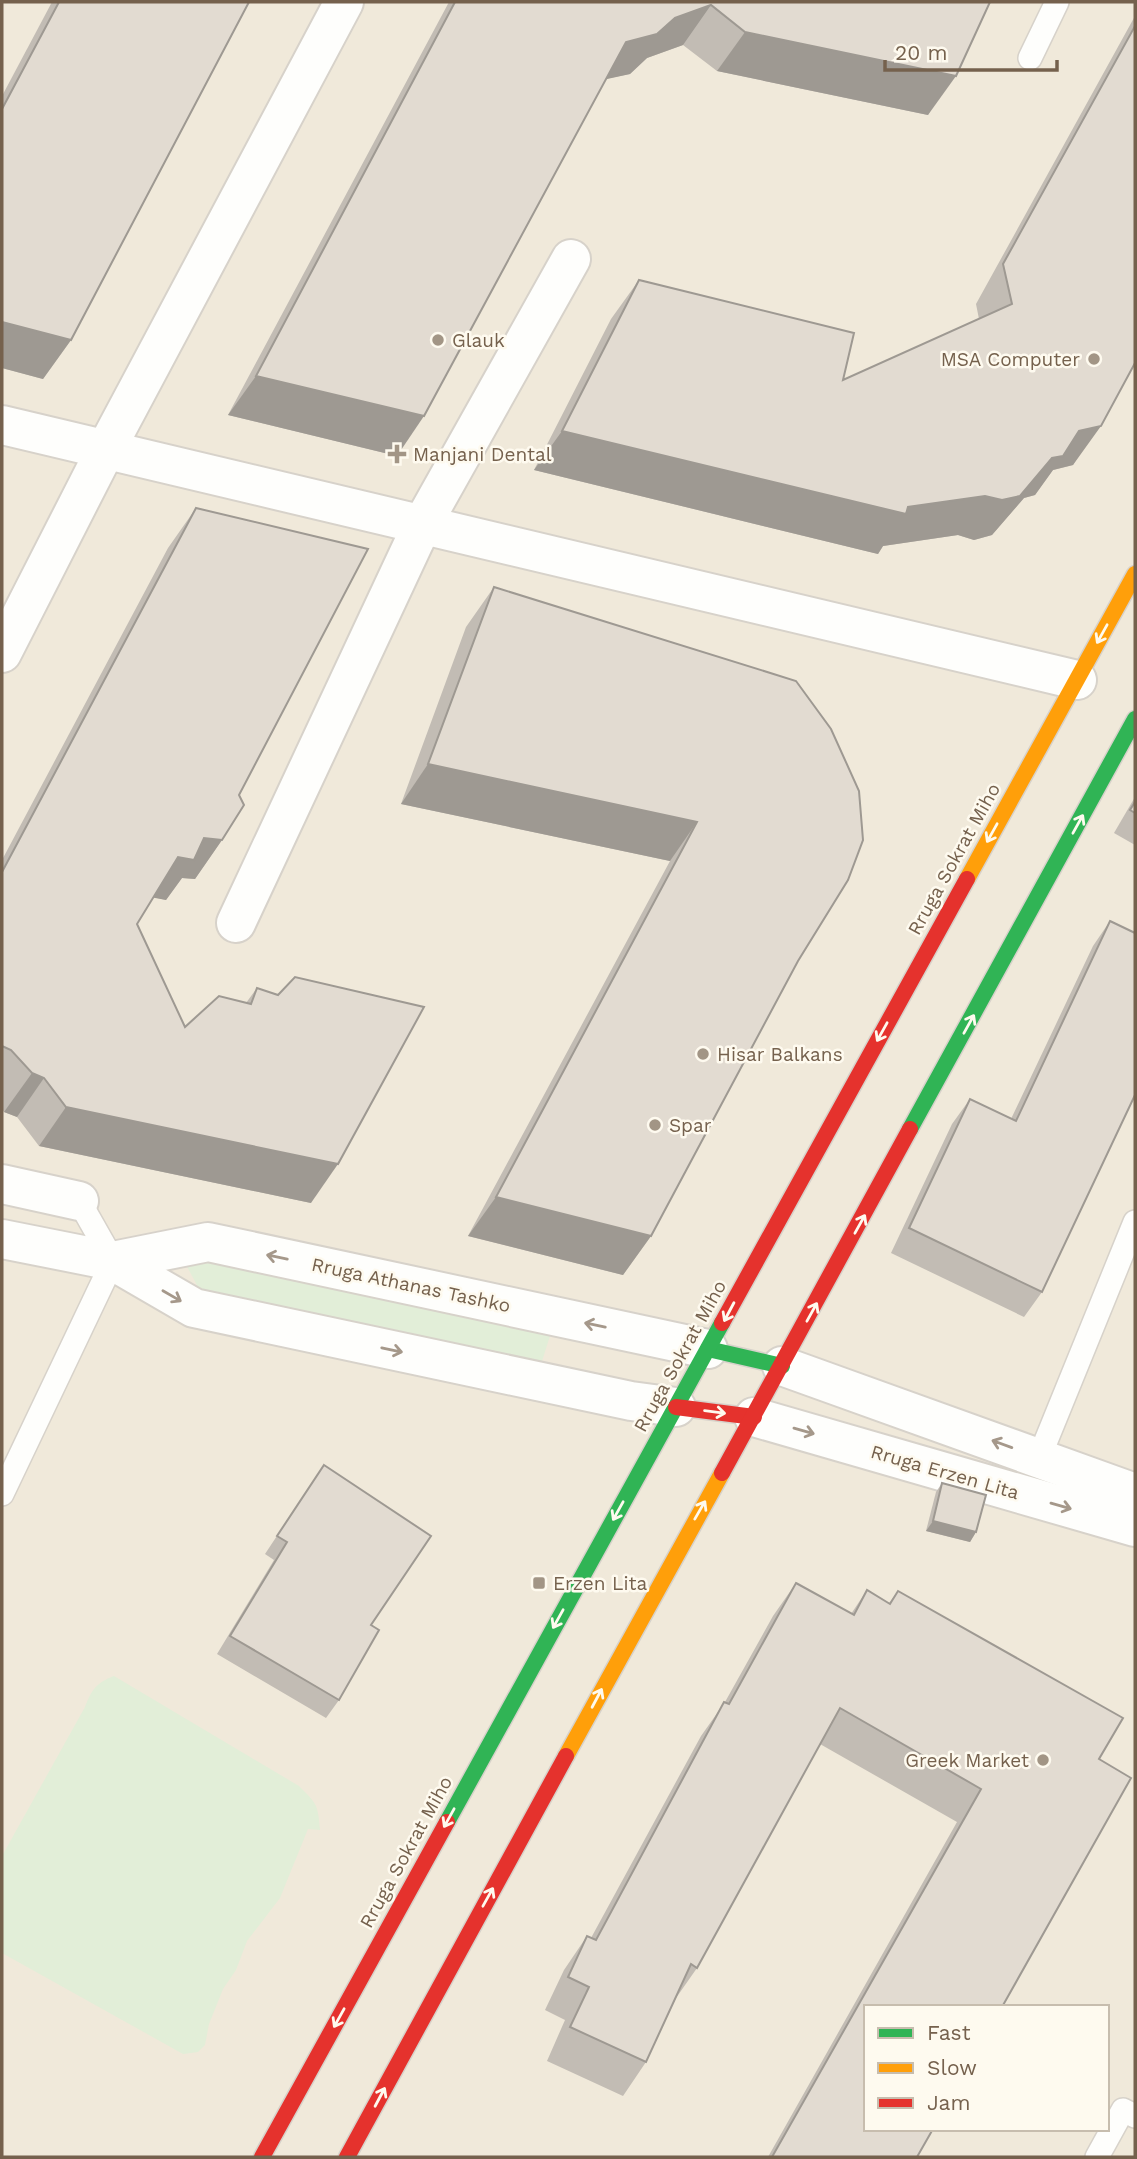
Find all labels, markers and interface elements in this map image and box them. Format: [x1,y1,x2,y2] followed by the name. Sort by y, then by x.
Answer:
[885,28,1056,72] scale bar
[895,40,947,65] text: 20 m
[452,329,505,352] place label: Glauk
[430,332,446,348] marker: Glauk
[941,348,1080,371] place label: MSA Computer
[1086,351,1102,367] marker: MSA Computer
[413,443,552,466] place label: Manjani Dental
[387,444,407,464] marker: Manjani Dental
[1095,623,1108,644] one-way arrow
[903,779,1005,939] street label: Rruga Sokrat Miho
[1071,815,1085,835] one-way arrow
[985,822,998,843] one-way arrow
[963,1014,976,1035] one-way arrow
[875,1021,888,1042] one-way arrow
[717,1043,843,1066] place label: Hisar Balkans
[695,1046,711,1062] marker: Hisar Balkans
[669,1114,712,1137] place label: Spar
[647,1117,663,1133] marker: Spar
[853,1214,867,1234] one-way arrow
[266,1249,289,1263] one-way arrow
[309,1253,513,1317] street label: Rruga Athanas Tashko
[629,1276,731,1436] street label: Rruga Sokrat Miho
[162,1289,182,1303] one-way arrow
[721,1301,735,1322] one-way arrow
[805,1302,819,1322] one-way arrow
[584,1318,607,1331] one-way arrow
[380,1344,403,1358] one-way arrow
[703,1406,726,1419] one-way arrow
[793,1426,815,1439] one-way arrow
[992,1437,1014,1450] one-way arrow
[868,1440,1022,1504] street label: Rruga Erzen Lita
[611,1500,624,1521] one-way arrow
[1050,1500,1072,1513] one-way arrow
[694,1501,708,1521] one-way arrow
[553,1572,647,1595] place label: Erzen Lita
[531,1575,547,1591] marker: Erzen Lita
[551,1608,564,1629] one-way arrow
[590,1688,604,1708] one-way arrow
[905,1749,1029,1772] place label: Greek Market
[1035,1752,1051,1768] marker: Greek Market
[355,1772,457,1932] street label: Rruga Sokrat Miho
[442,1808,456,1828] one-way arrow
[482,1888,496,1908] one-way arrow
[864,2005,1109,2131] legend
[332,2007,346,2027] one-way arrow
[927,2020,971,2045] text: Fast
[927,2055,977,2080] text: Slow
[373,2087,387,2108] one-way arrow
[927,2090,970,2115] text: Jam

